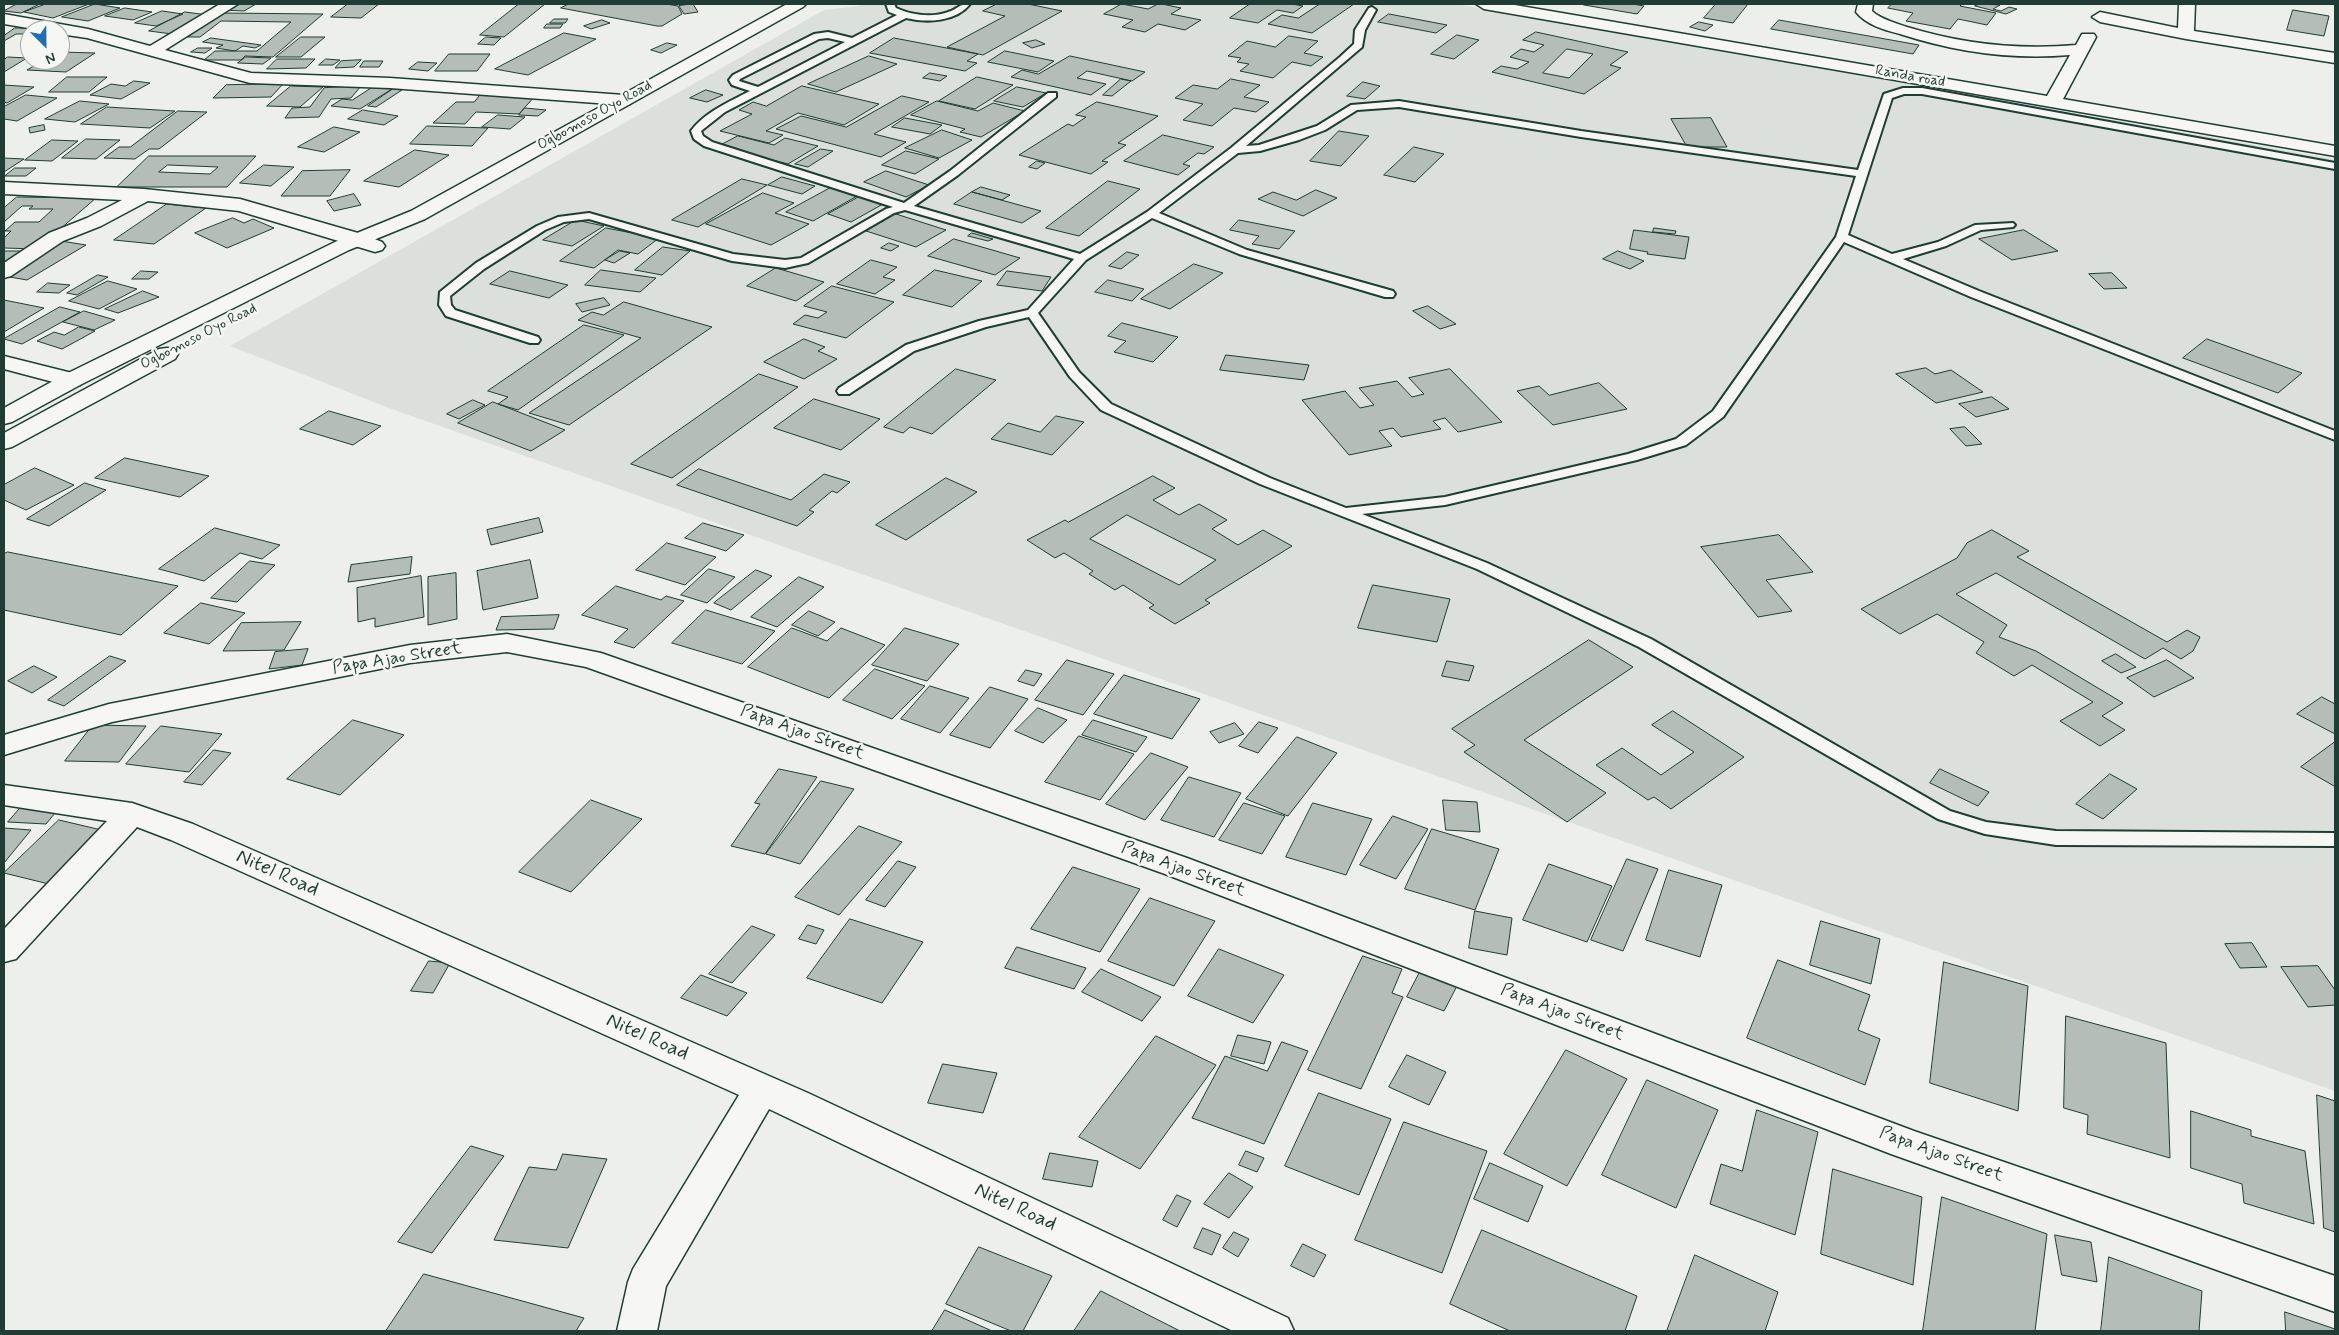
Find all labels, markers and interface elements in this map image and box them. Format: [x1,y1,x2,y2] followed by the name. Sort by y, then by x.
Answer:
[20,20,70,70] north arrow
[43,48,58,68] text: N
[1874,62,1946,92] street label: Randa road
[535,77,655,155] street label: Ogbomoso Oyo Road
[138,300,260,374] street label: Ogbomoso Oyo Road
[331,638,463,680] street label: Papa Ajao Street
[737,701,867,765] street label: Papa Ajao Street
[1118,838,1248,902] street label: Papa Ajao Street
[232,845,322,903] street label: Nitel Road
[1497,980,1627,1046] street label: Papa Ajao Street
[602,1009,692,1067] street label: Nitel Road
[1876,1123,2006,1187] street label: Papa Ajao Street
[970,1178,1060,1238] street label: Nitel Road

